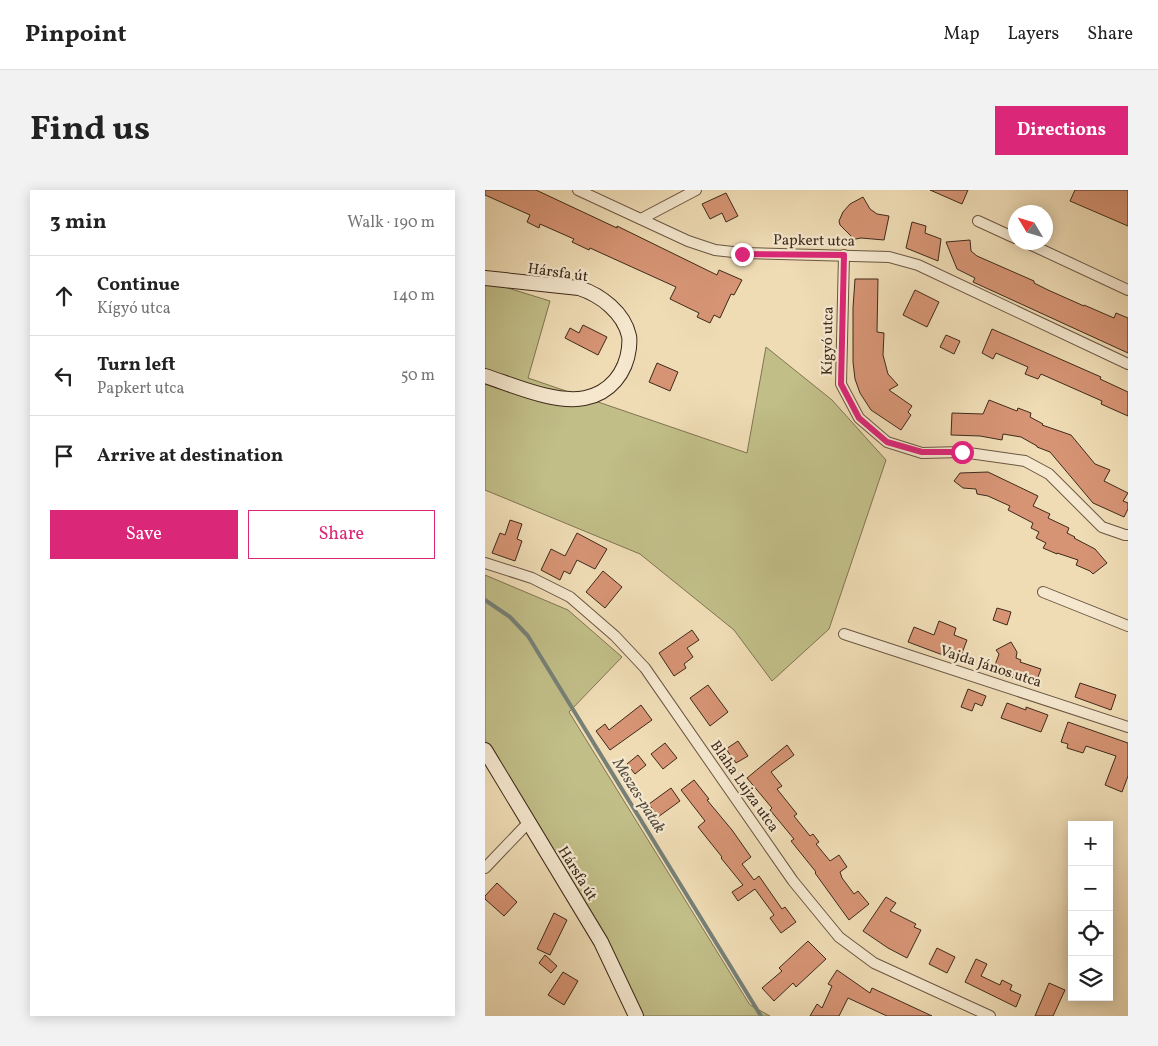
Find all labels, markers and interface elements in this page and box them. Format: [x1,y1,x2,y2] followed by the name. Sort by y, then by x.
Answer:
[25,18,127,52] text: Pinpoint
[943,22,979,47] text: Map
[1007,22,1059,47] text: Layers
[1087,22,1133,47] text: Share
[30,106,150,154] text: Find us
[995,106,1128,155] button: Directions
[1008,205,1053,250] north arrow
[50,208,106,237] text: 3 min
[347,212,435,234] text: Walk · 190 m
[773,230,855,253] street label: Papkert utca
[731,243,754,266] route end
[526,259,589,288] street label: Hársfa út
[97,272,180,298] text: Continue
[50,282,78,310] icon: ahead
[393,285,435,307] text: 140 m
[97,298,171,320] text: Kígyó utca
[817,306,840,376] street label: Kígyó utca
[97,352,176,378] text: Turn left
[50,362,78,390] icon: left
[401,365,435,387] text: 50 m
[97,378,184,400] text: Papkert utca
[951,441,974,464] route start
[50,442,78,470] icon: arrive
[97,443,283,469] text: Arrive at destination
[50,510,238,559] button: Save
[248,510,435,559] button: Share
[937,641,1044,694] street label: Vajda János utca
[704,737,783,837] street label: Blaha Lujza utca
[606,753,670,838] water label: Meszes-patak
[1068,821,1113,1001] map controls
[1068,821,1113,866] button: +
[552,842,602,905] street label: Hársfa út
[1068,866,1113,911] button: −
[1068,911,1113,956] button: locate
[1068,956,1113,1001] button: layers

